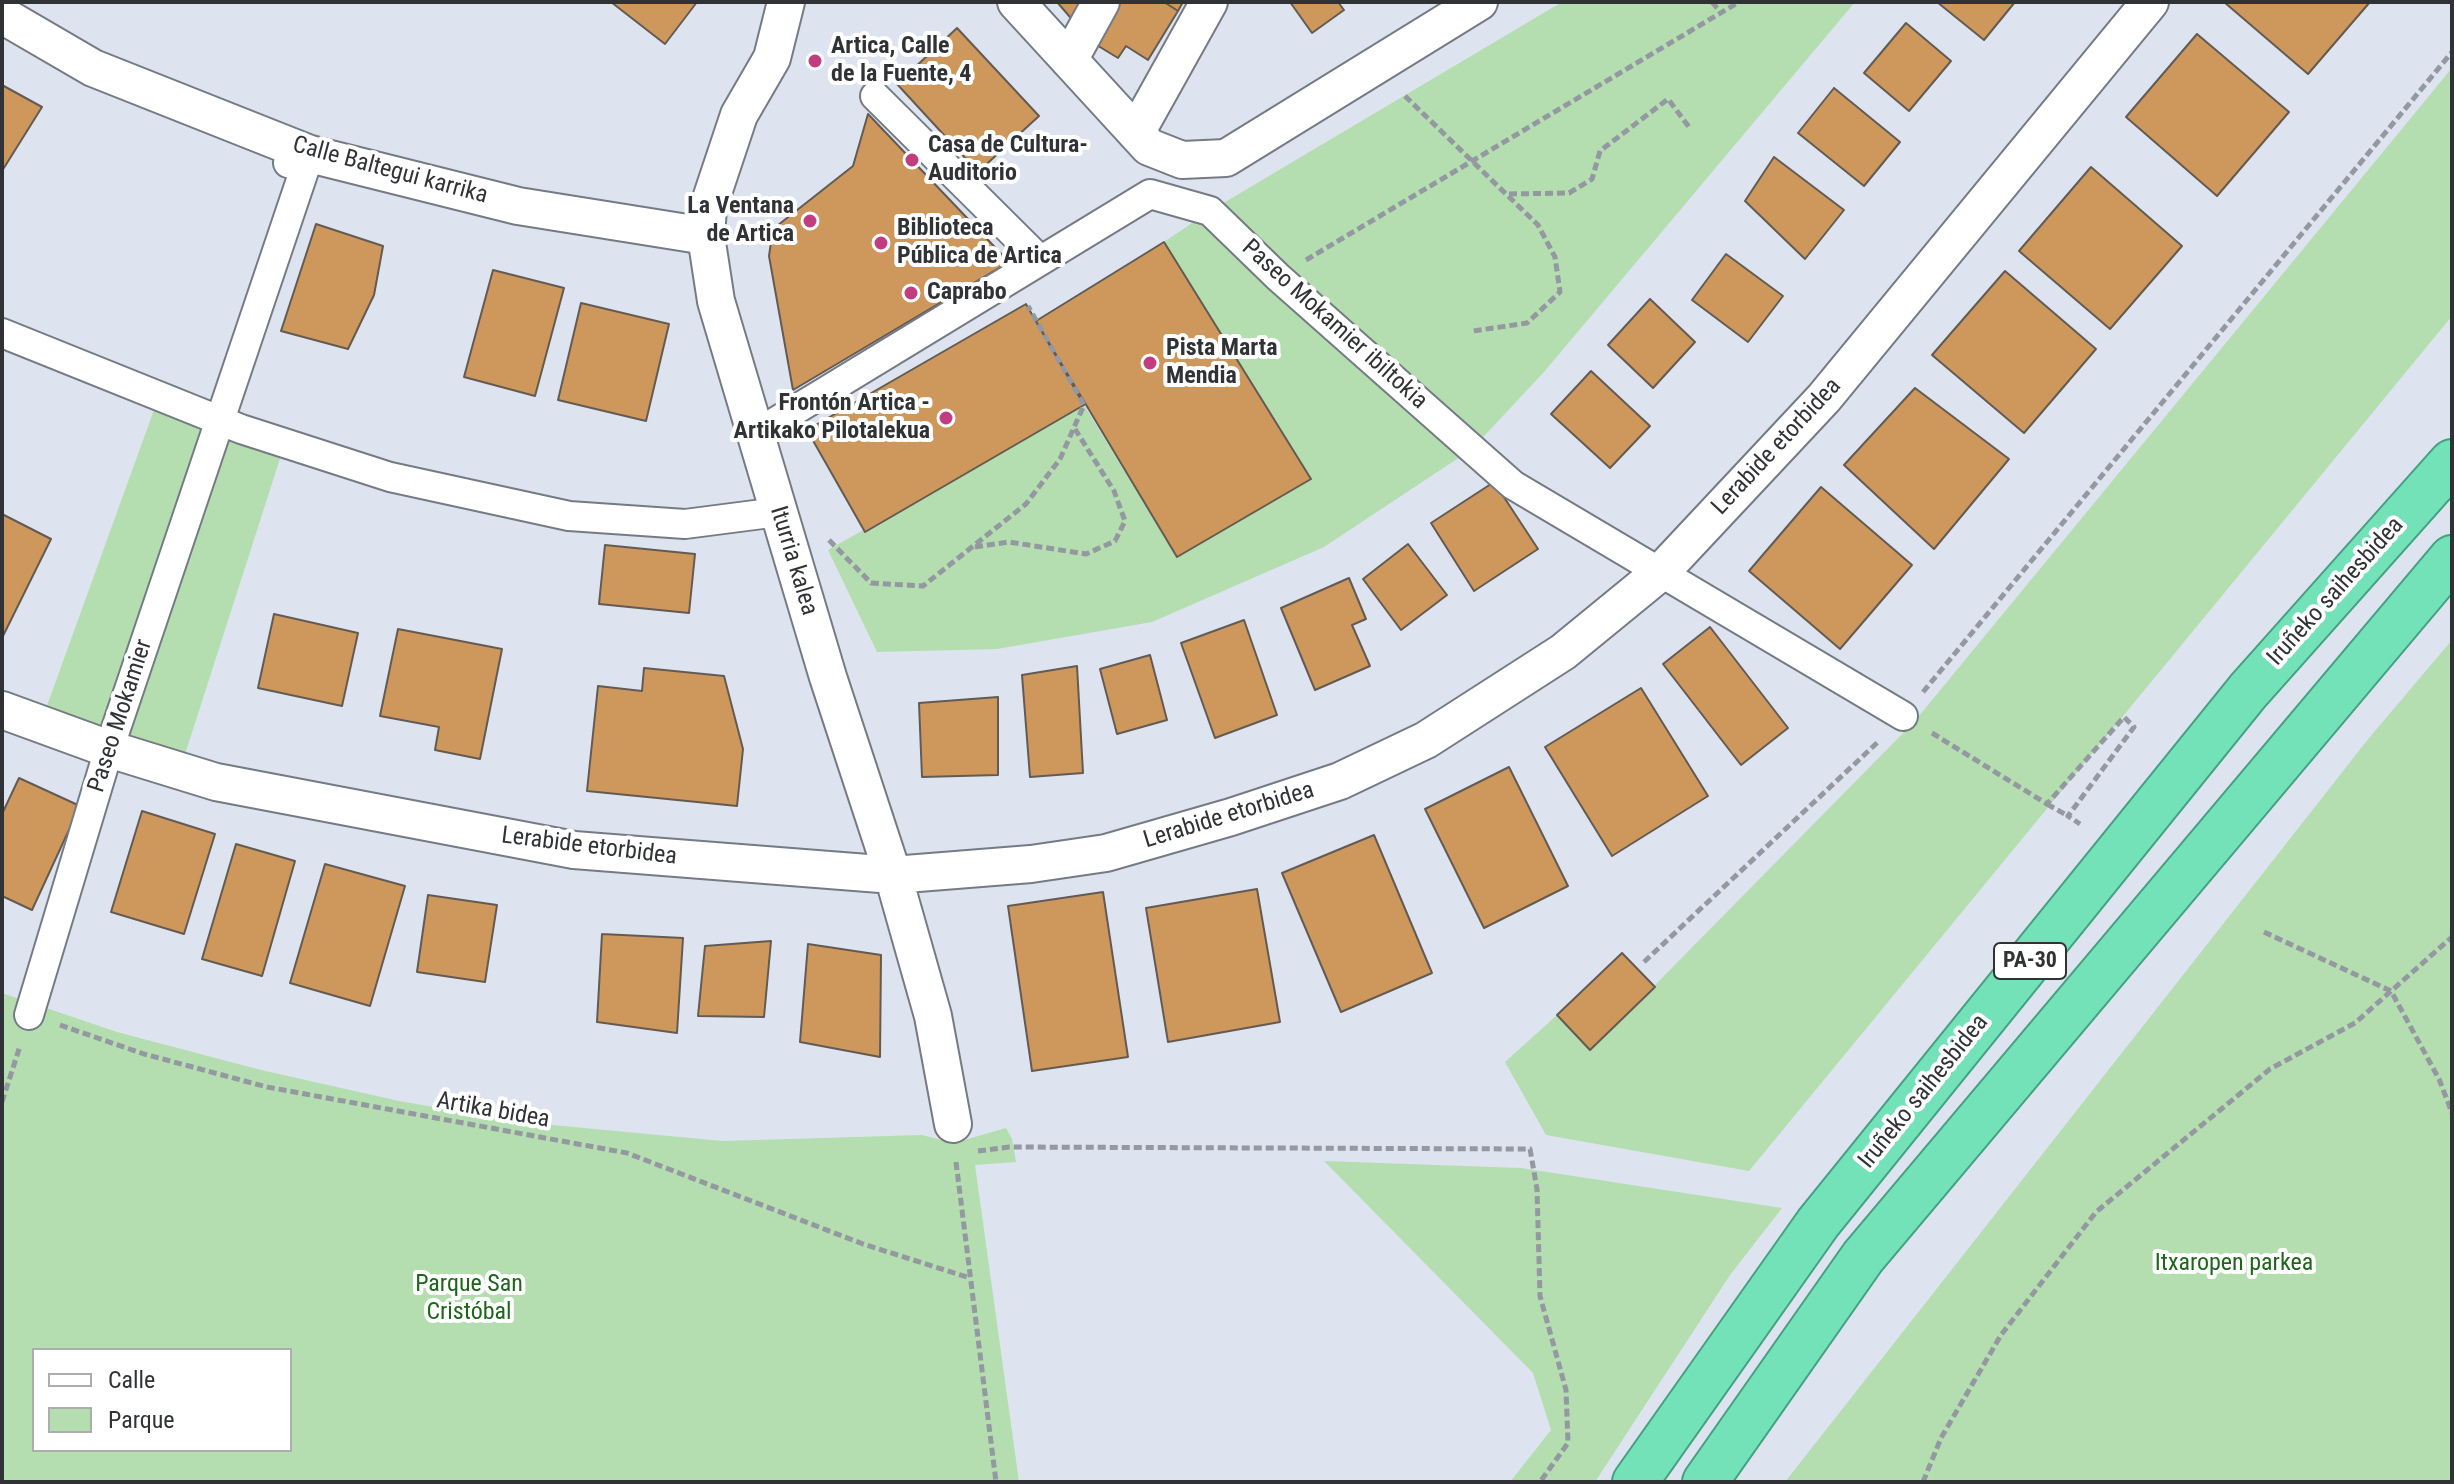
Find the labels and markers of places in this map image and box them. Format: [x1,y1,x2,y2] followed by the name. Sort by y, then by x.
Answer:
[831,33,971,89] place label: Artica, Calle de la Fuente, 4
[806,52,824,70] marker: Artica, Calle de la Fuente, 4
[928,132,1088,188] place label: Casa de Cultura- Auditorio
[903,151,921,169] marker: Casa de Cultura- Auditorio
[687,193,794,249] place label: La Ventana de Artica
[801,212,819,230] marker: La Ventana de Artica
[897,215,1062,271] place label: Biblioteca Pública de Artica
[872,234,890,252] marker: Biblioteca Pública de Artica
[927,279,1007,307] place label: Caprabo
[902,284,920,302] marker: Caprabo
[1166,335,1277,391] place label: Pista Marta Mendia
[1141,354,1159,372] marker: Pista Marta Mendia
[734,390,930,446] place label: Frontón Artica - Artikako Pilotalekua
[937,409,955,427] marker: Frontón Artica - Artikako Pilotalekua

